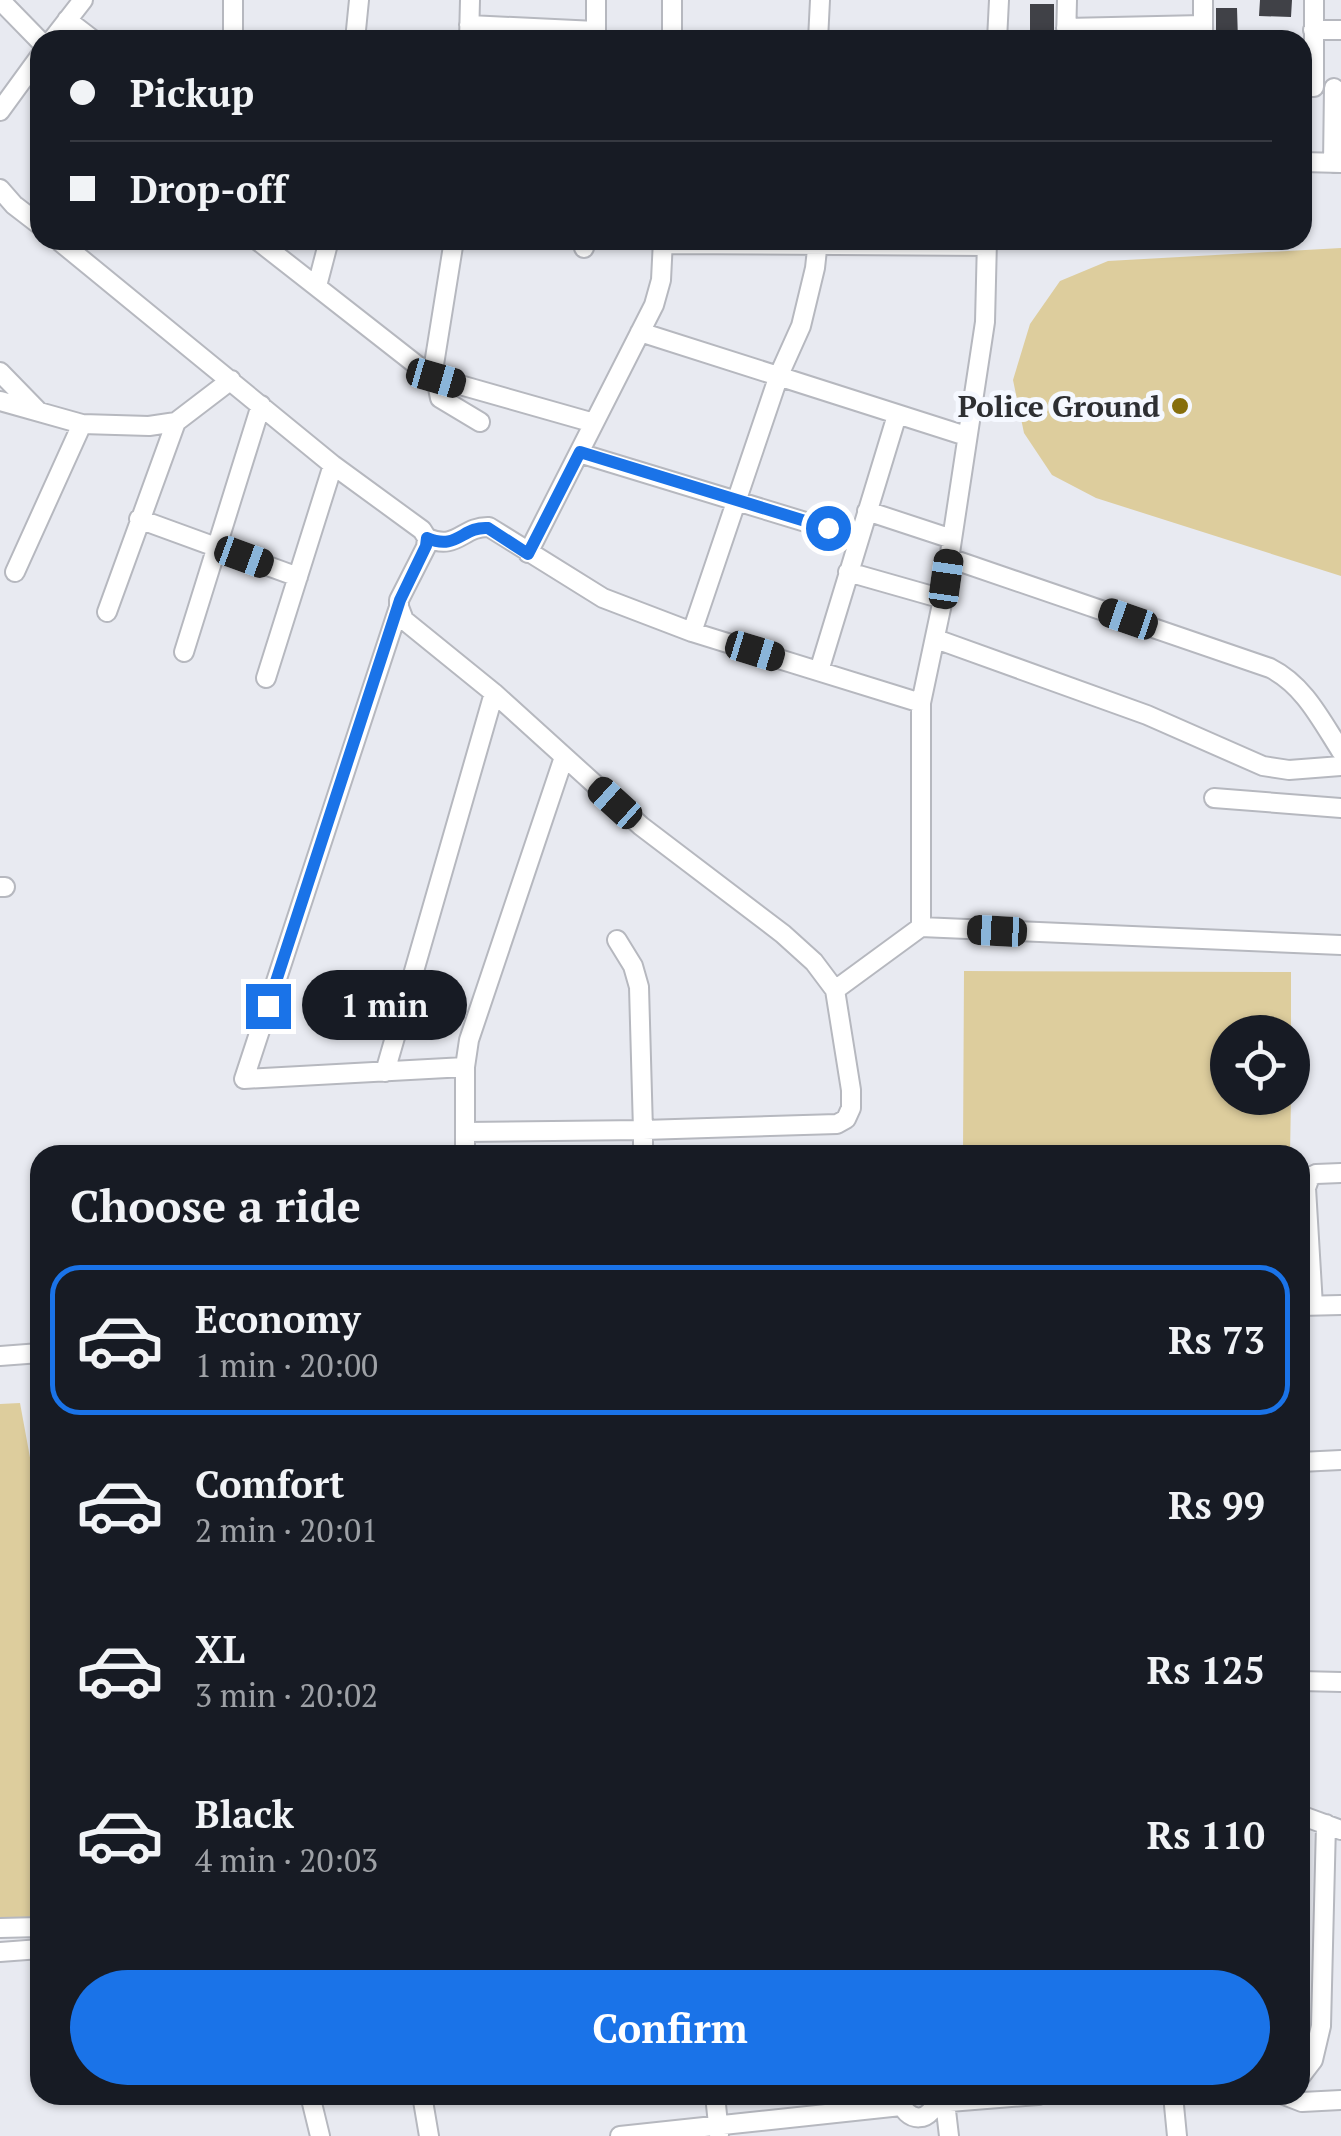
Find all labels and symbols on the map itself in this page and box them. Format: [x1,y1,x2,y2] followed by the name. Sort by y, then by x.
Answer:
[403,355,469,401] car
[958,386,1160,426] place label: Police Ground
[1169,395,1191,417] marker: Police Ground
[806,506,851,551] route start
[211,533,277,581] car
[927,547,965,611] car
[1095,595,1161,643] car
[722,628,788,674] car
[583,772,647,834] car
[966,914,1028,948] car
[303,971,468,1041] callout: 1 min
[246,984,291,1029] route end

